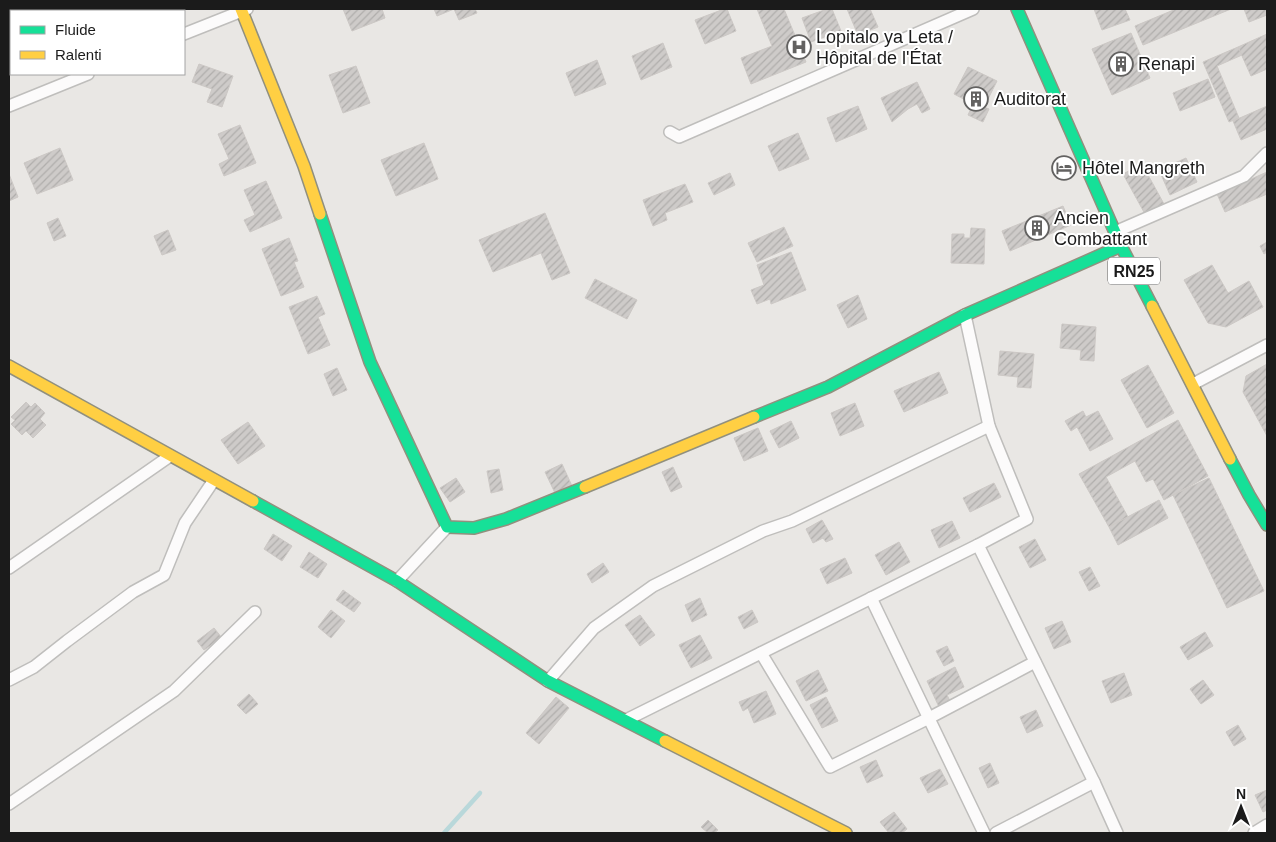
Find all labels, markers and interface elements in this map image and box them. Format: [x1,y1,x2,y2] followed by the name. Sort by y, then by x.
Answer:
[10,10,185,75] legend
[55,21,96,38] text: Fluide
[816,27,953,68] place label: Lopitalo ya Leta / Hôpital de l'État
[786,34,812,60] hospital icon: Lopitalo ya Leta / Hôpital de l'État
[55,46,102,63] text: Ralenti
[1108,51,1134,77] building icon: Renapi
[1138,54,1195,74] place label: Renapi
[963,86,989,112] building icon: Auditorat
[994,89,1066,109] place label: Auditorat
[1051,155,1077,181] hotel icon: Hôtel Mangreth
[1082,158,1205,178] place label: Hôtel Mangreth
[1054,208,1147,249] place label: Ancien Combattant
[1024,215,1050,241] building icon: Ancien Combattant
[1108,258,1160,284] road number: RN25
[1216,782,1266,832] north arrow
[1236,786,1246,802] text: N

